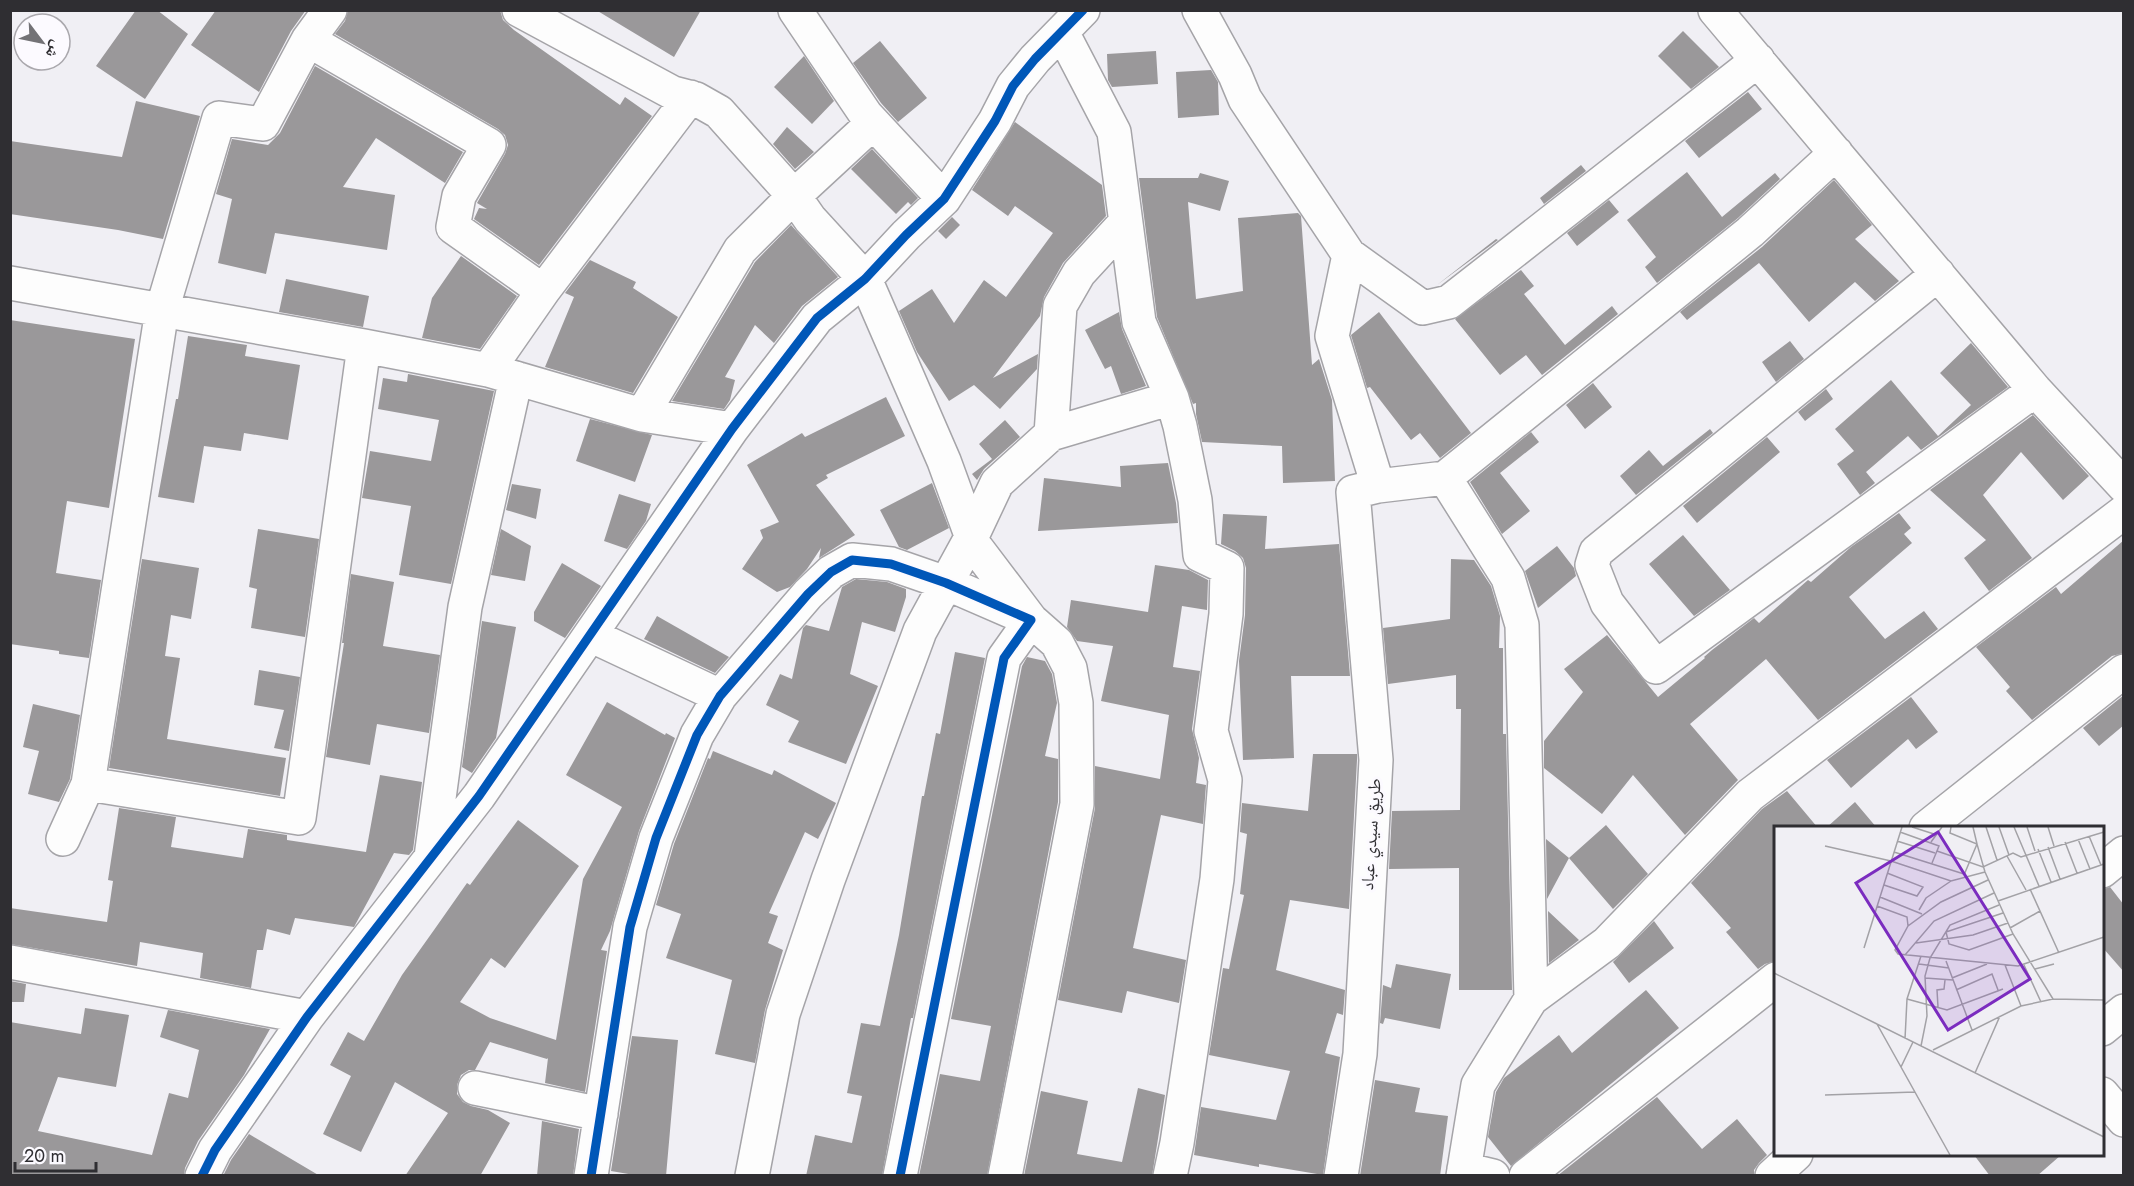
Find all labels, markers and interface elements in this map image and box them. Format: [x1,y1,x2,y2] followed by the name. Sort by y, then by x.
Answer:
[12,12,72,72] north arrow
[40,36,69,63] text: ش
[1354,777,1389,891] street label: طريق سيدي عباد
[1774,826,2104,1156] inset map
[15,1135,96,1173] scale bar
[24,1143,64,1169] text: 20 m

